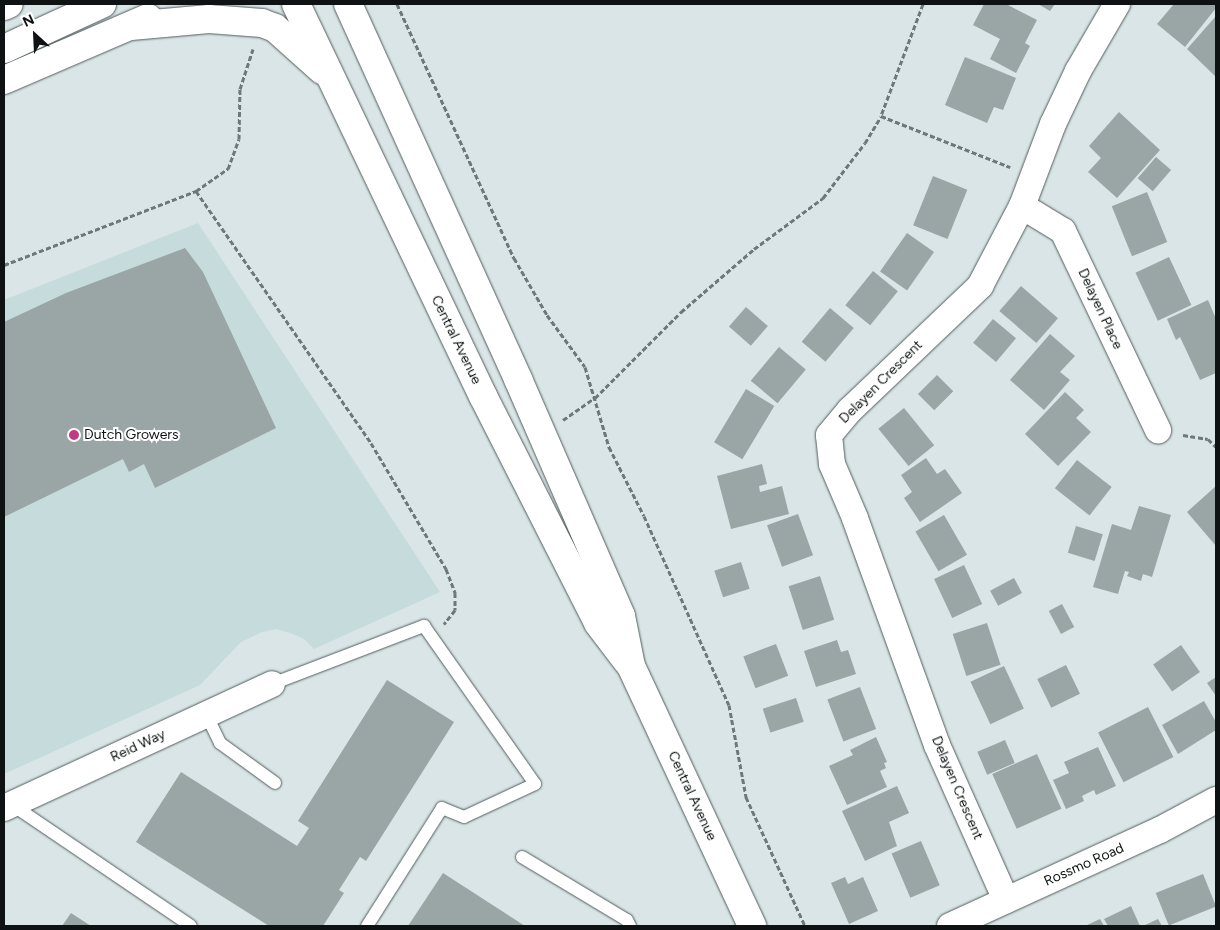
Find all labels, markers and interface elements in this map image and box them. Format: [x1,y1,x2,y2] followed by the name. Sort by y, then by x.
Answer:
[10,10,60,60] north arrow
[20,11,37,31] text: N
[1074,266,1126,352] street label: Delayen Place
[427,293,485,387] street label: Central Avenue
[836,337,926,427] street label: Delayen Crescent
[84,427,179,443] place label: Dutch Growers
[68,429,80,441] marker: Dutch Growers
[108,726,168,766] street label: Reid Way
[928,734,986,842] street label: Delayen Crescent
[664,749,720,843] street label: Central Avenue
[1041,840,1127,890] street label: Rossmo Road

